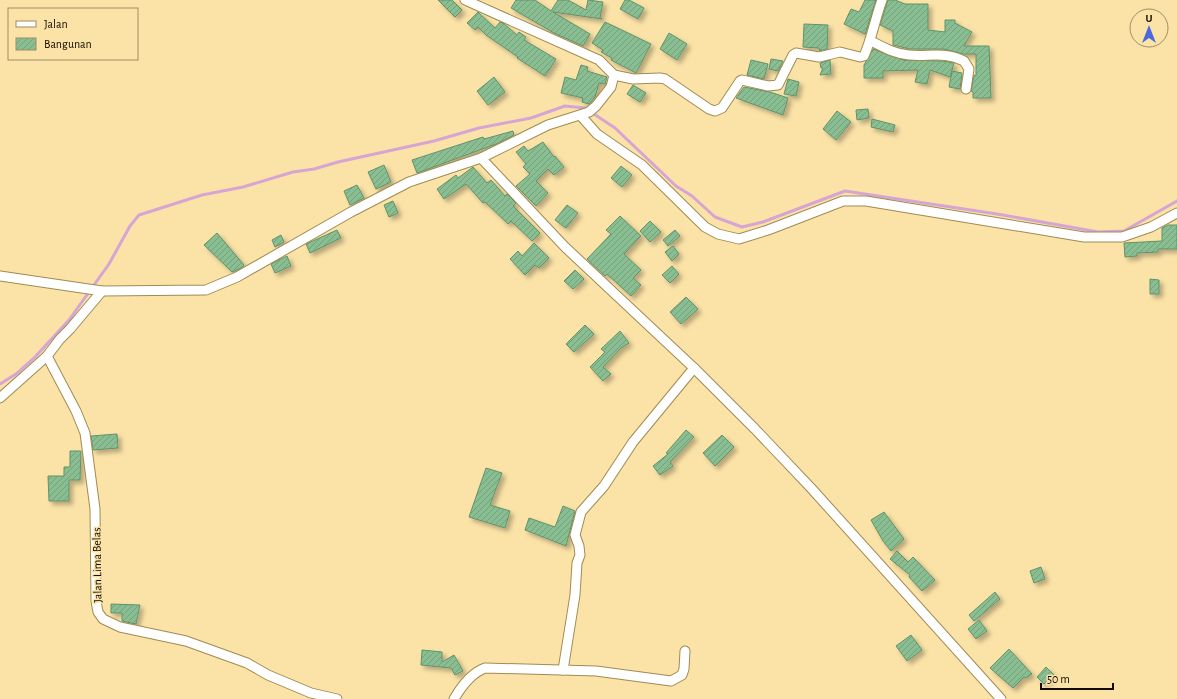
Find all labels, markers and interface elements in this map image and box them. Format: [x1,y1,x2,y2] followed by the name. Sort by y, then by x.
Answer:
[8,8,138,60] legend
[1129,8,1169,48] north arrow
[1145,13,1153,24] text: U
[44,18,68,30] text: Jalan
[44,38,92,50] text: Bangunan
[90,527,104,603] street label: Jalan Lima Belas
[1041,665,1113,691] scale bar
[1047,673,1070,685] text: 50 m

